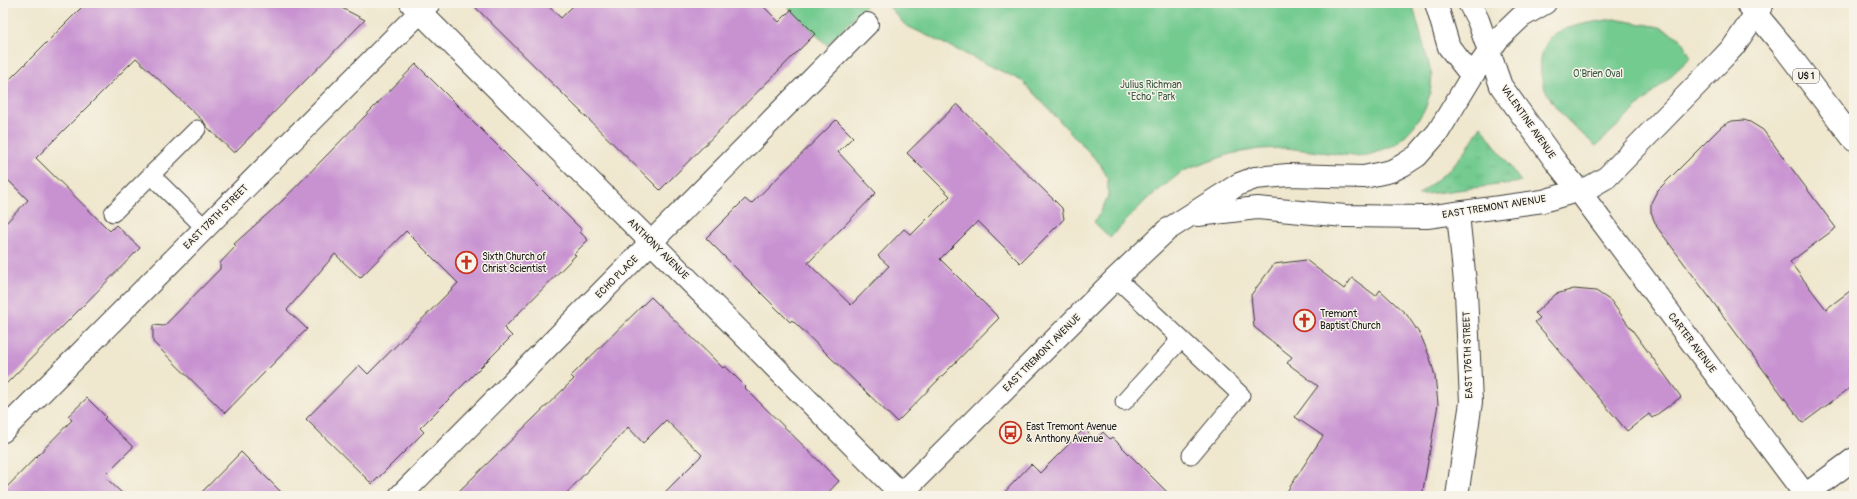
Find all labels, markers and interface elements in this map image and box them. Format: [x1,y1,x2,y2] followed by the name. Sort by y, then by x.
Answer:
[1573,68,1623,80] park label: O'Brien Oval
[1793,69,1819,83] road number: US 1
[1120,79,1182,103] park label: Julius Richman "Echo" Park
[1498,83,1558,161] street label: VALENTINE AVENUE
[181,182,251,252] street label: EAST 178TH STREET
[1441,193,1547,221] street label: EAST TREMONT AVENUE
[625,216,691,282] street label: ANTHONY AVENUE
[454,250,480,276] church icon: Sixth Church of Christ Scientist
[482,251,547,275] place label: Sixth Church of Christ Scientist
[593,253,641,301] street label: ECHO PLACE
[1292,307,1318,333] church icon: Tremont Baptist Church
[1320,308,1381,332] place label: Tremont Baptist Church
[1460,311,1476,399] street label: EAST 176TH STREET
[1665,311,1719,375] street label: CARTER AVENUE
[1001,312,1083,394] street label: EAST TREMONT AVENUE
[998,420,1024,446] bus stop icon: East Tremont Avenue & Anthony Avenue
[1026,421,1117,445] place label: East Tremont Avenue & Anthony Avenue

